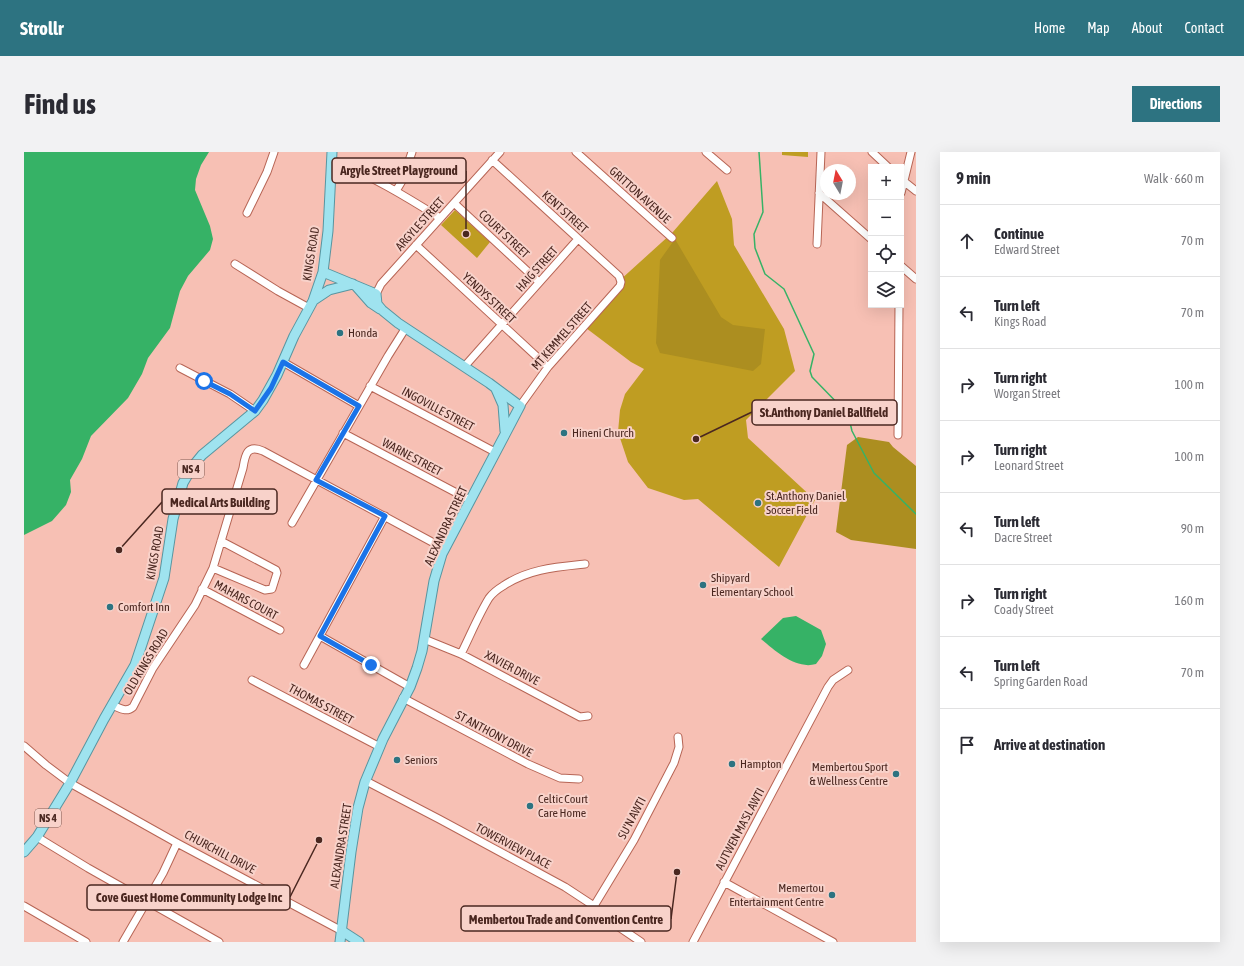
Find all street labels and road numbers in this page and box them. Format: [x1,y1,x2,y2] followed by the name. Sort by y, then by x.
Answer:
[607,164,673,226] street label: GRITTON AVENUE
[539,188,591,237] street label: KENT STREET
[392,194,448,253] street label: ARGYLE STREET
[476,207,533,261] street label: COURT STREET
[300,226,322,282] street label: KINGS ROAD
[513,243,561,294] street label: HAIG STREET
[459,270,519,327] street label: YENDYS STREET
[529,299,596,373] street label: MT KEMMEL STREET
[399,384,477,434] street label: INGOVILLE STREET
[380,435,445,479] street label: WARNE STREET
[178,460,204,478] road number: NS 4
[421,483,471,568] street label: ALEXANDRA STREET
[143,525,167,581] street label: KINGS ROAD
[212,577,281,623] street label: MAHARS COURT
[121,626,171,698] street label: OLD KINGS ROAD
[482,648,542,688] street label: XAVIER DRIVE
[286,681,357,727] street label: THOMAS STREET
[453,708,535,760] street label: ST ANTHONY DRIVE
[713,786,767,872] street label: AUTWEN MA'SL AWTI
[615,795,649,841] street label: SU'N AWTI
[327,802,355,890] street label: ALEXANDRA STREET
[35,809,61,827] road number: NS 4
[473,820,553,872] street label: TOWERVIEW PLACE
[182,827,258,877] street label: CHURCHILL DRIVE

